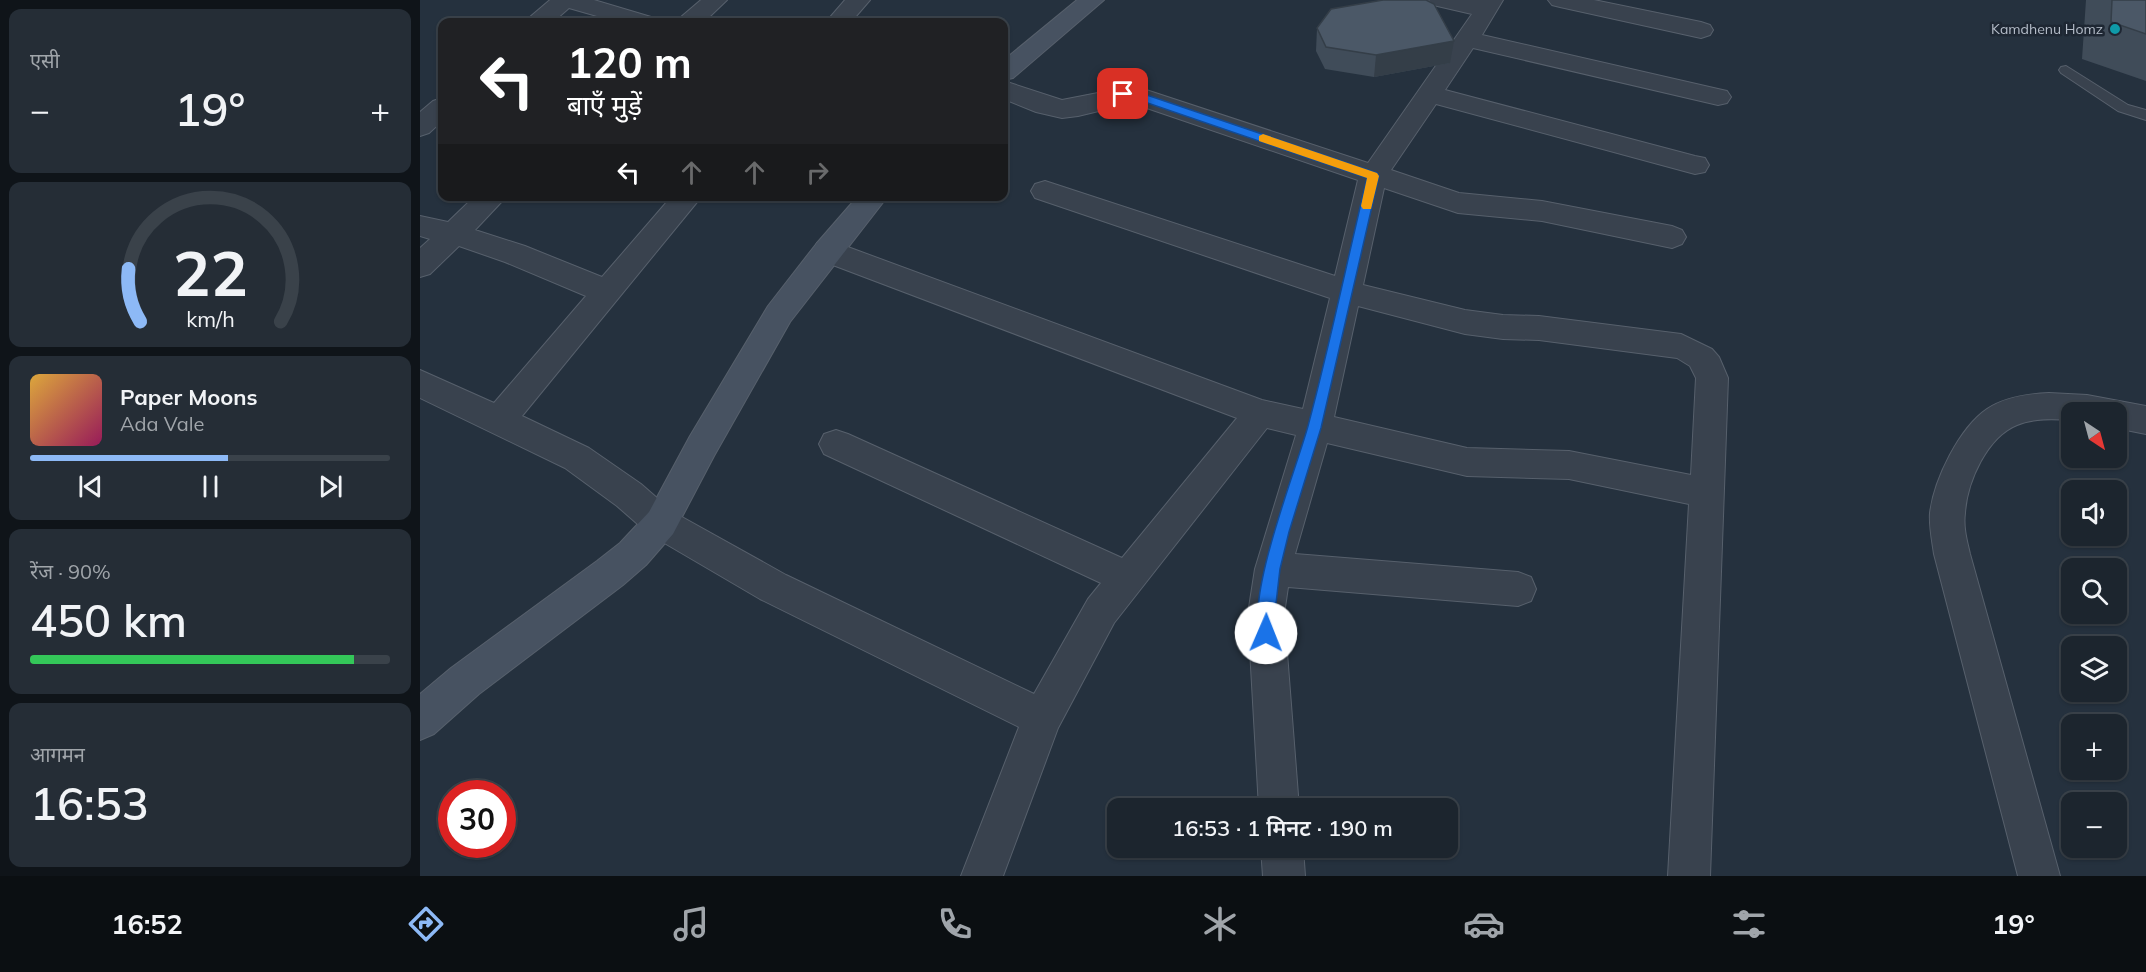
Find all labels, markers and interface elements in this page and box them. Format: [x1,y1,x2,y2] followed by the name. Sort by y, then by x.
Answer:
[1991,20,2103,38] place label: Kamdhenu Homz
[2108,22,2122,36] marker: Kamdhenu Homz
[567,36,692,89] text: 120 m
[468,42,546,120] icon: left
[30,48,60,73] text: एसी
[1097,68,1148,119] pin
[1106,77,1139,110] icon: arrive
[175,81,245,137] text: 19°
[567,88,642,122] text: बाएँ मुड़ें
[30,89,50,130] text: −
[370,89,390,130] text: +
[612,156,645,189] icon: left
[675,156,708,189] icon: ahead
[738,156,771,189] icon: ahead
[801,156,834,189] icon: right
[173,233,247,312] text: 22
[186,305,234,332] text: km/h
[120,383,258,411] text: Paper Moons
[2061,402,2127,468] north arrow
[2061,402,2127,858] map controls
[120,411,204,436] text: Ada Vale
[74,470,107,503] icon: previous
[194,470,227,503] icon: pause
[314,470,347,503] icon: next
[2061,480,2127,546] button: sound
[2061,558,2127,624] button: search
[30,559,111,584] text: रेंज · 90%
[30,592,187,648] text: 450 km
[1234,601,1298,665] position arrow
[2061,636,2127,702] button: layers
[2061,714,2127,780] button: +
[30,742,85,767] text: आगमन
[30,775,149,831] text: 16:53
[438,780,516,858] speed limit sign: 30
[2061,792,2127,858] button: −
[1172,814,1393,842] text: 16:53 · 1 मिनट · 190 m
[405,903,447,945] icon: directions
[670,903,712,945] icon: music
[934,903,976,945] icon: phone
[1199,903,1241,945] icon: climate
[1463,903,1505,945] icon: car
[1728,903,1770,945] icon: filters
[111,907,183,941] text: 16:52
[1992,907,2035,941] text: 19°

